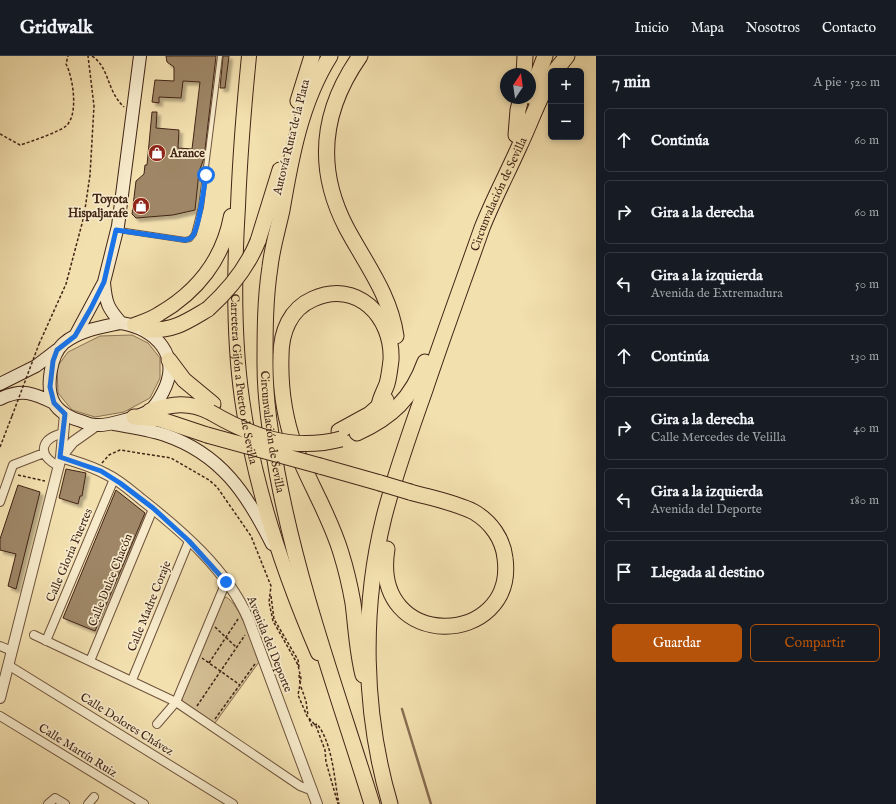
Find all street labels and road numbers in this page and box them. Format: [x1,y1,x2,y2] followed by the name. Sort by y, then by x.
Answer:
[270,77,313,197] street label: Autovía Ruta de la Plata
[467,134,531,253] street label: Circunvalación de Sevilla
[227,294,261,466] street label: Carretera Gijón a Puerto de Sevilla
[257,370,288,495] street label: Circunvalación de Sevilla
[43,506,96,604] street label: Calle Gloria Fuertes
[85,531,136,629] street label: Calle Dulce Chacón
[124,558,175,654] street label: Calle Madre Coraje
[242,593,296,695] street label: Avenida del Deporte
[77,690,177,759] street label: Calle Dolores Chávez
[36,720,120,781] street label: Calle Martín Ruiz

